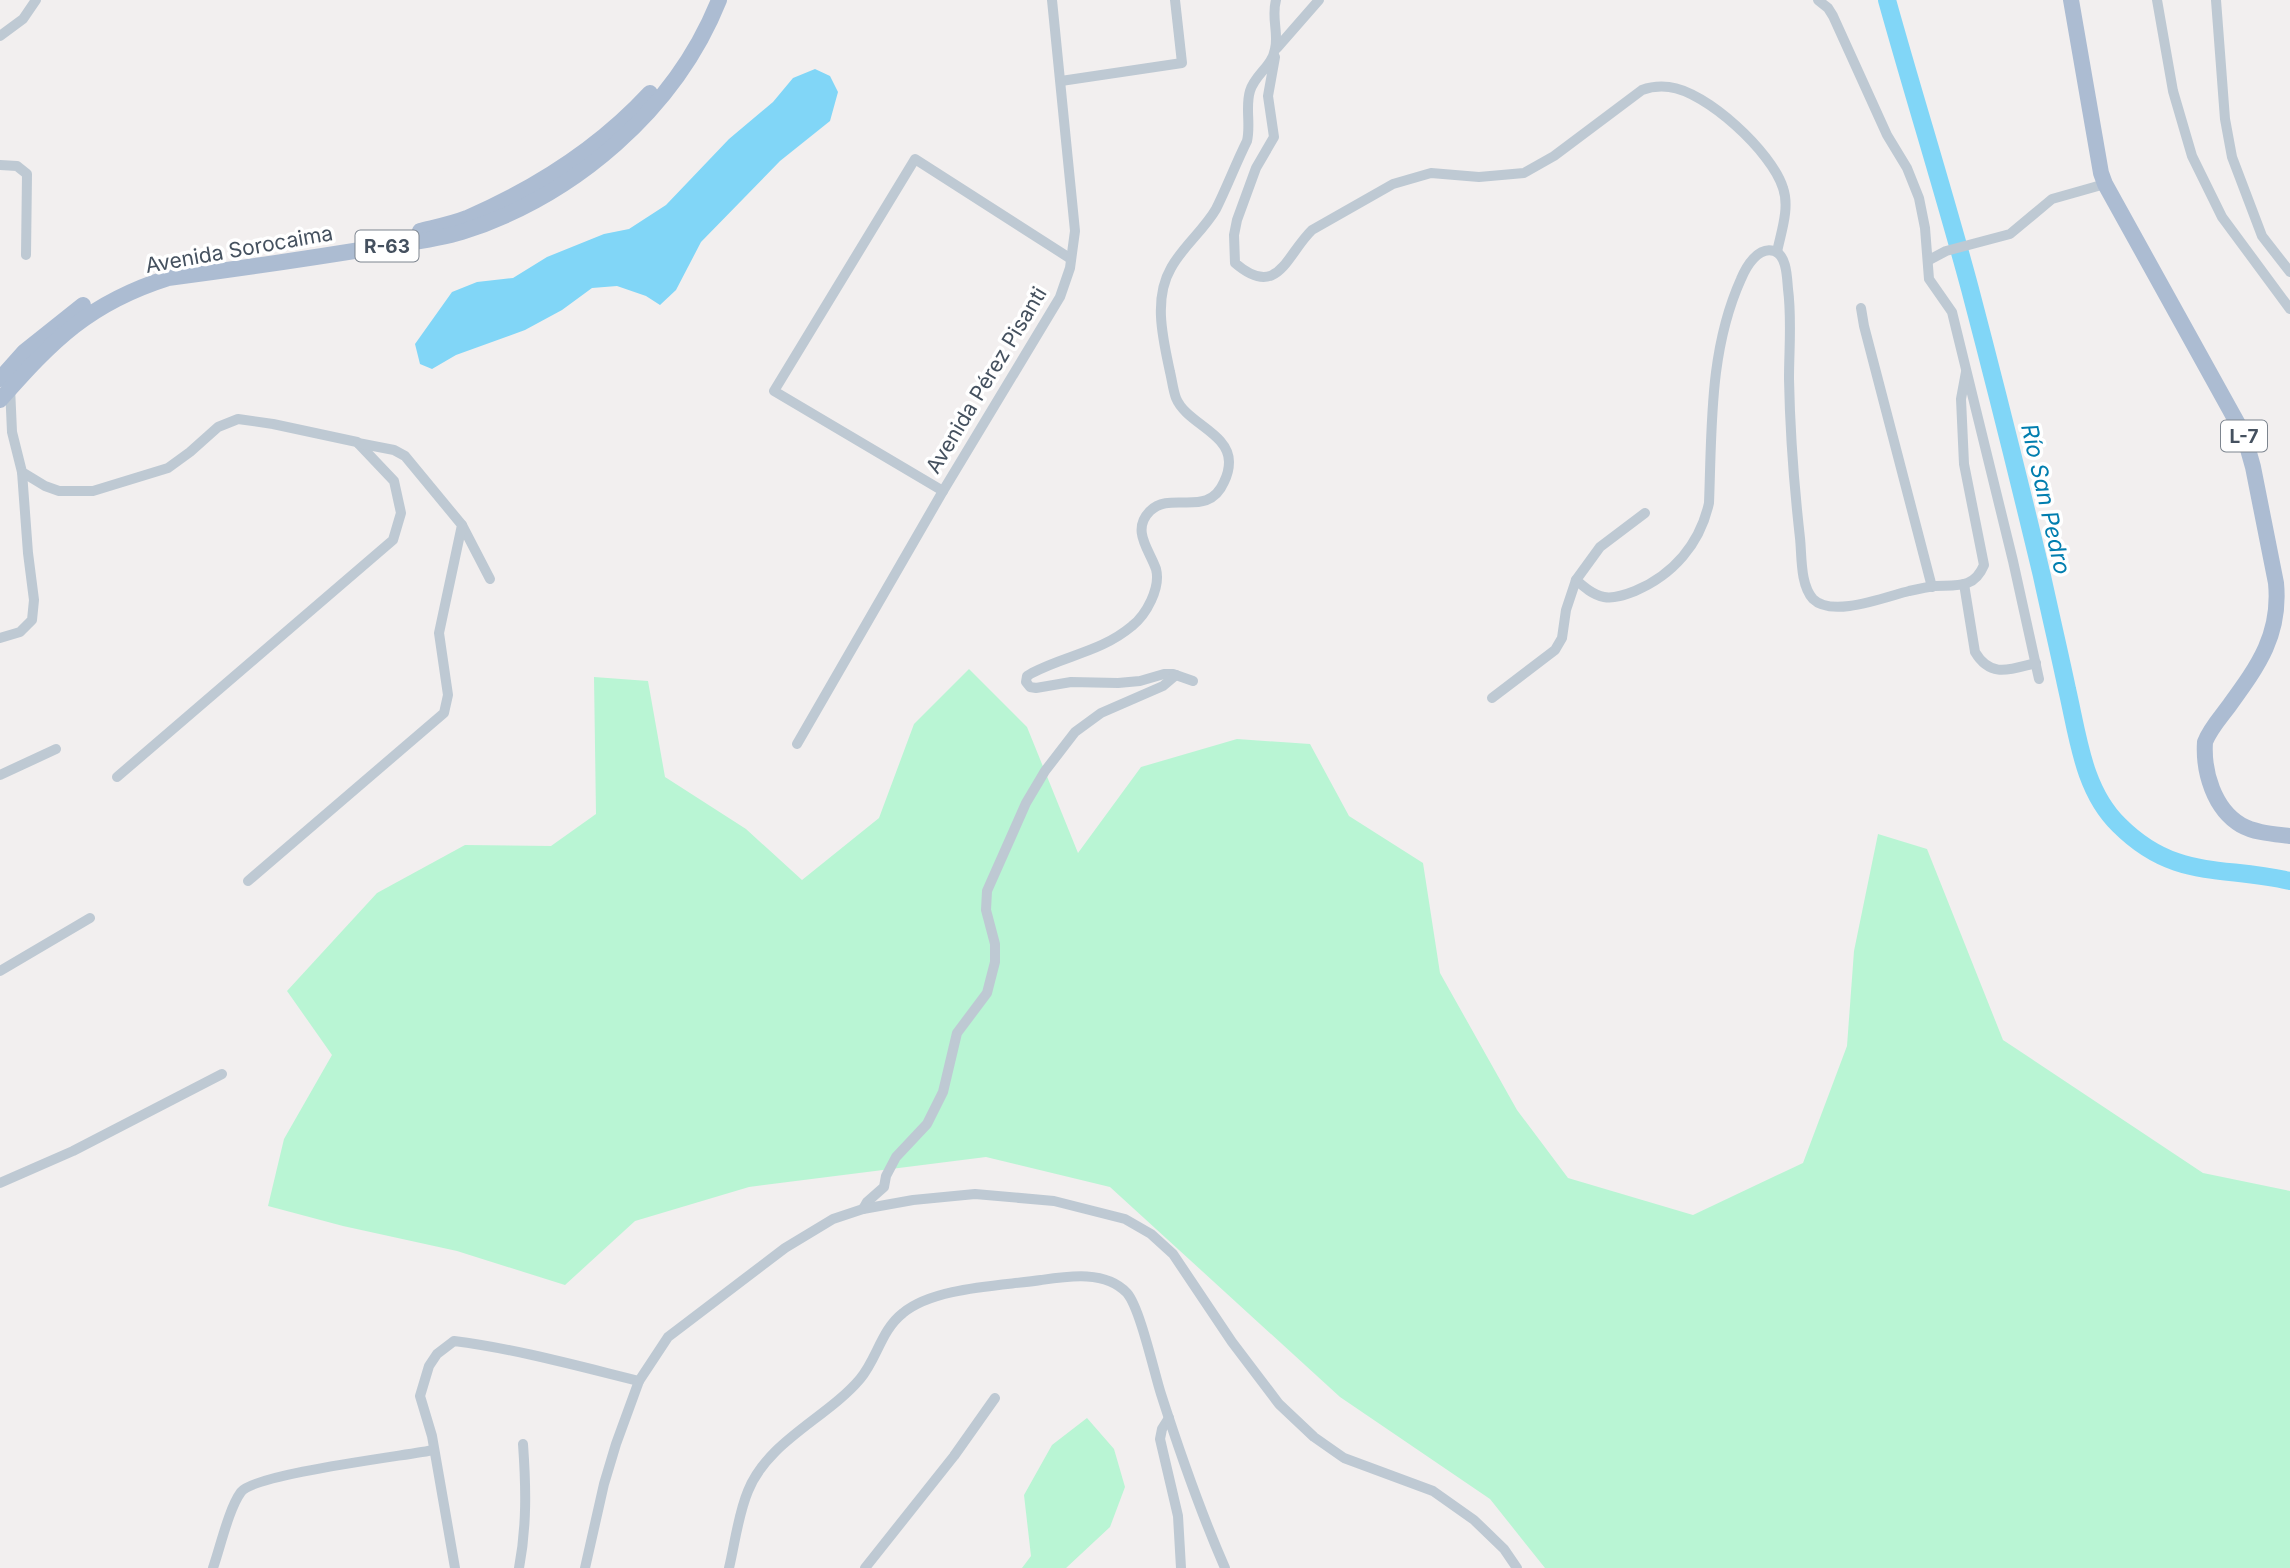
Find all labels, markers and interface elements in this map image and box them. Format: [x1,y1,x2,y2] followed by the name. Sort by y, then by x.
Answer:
[143,220,335,278] street label: Avenida Sorocaima
[356,230,418,262] road number: R-63
[920,282,1052,478] street label: Avenida Pérez Pisanti
[2221,420,2267,452] road number: L-7
[2015,421,2077,577] water label: Río San Pedro

